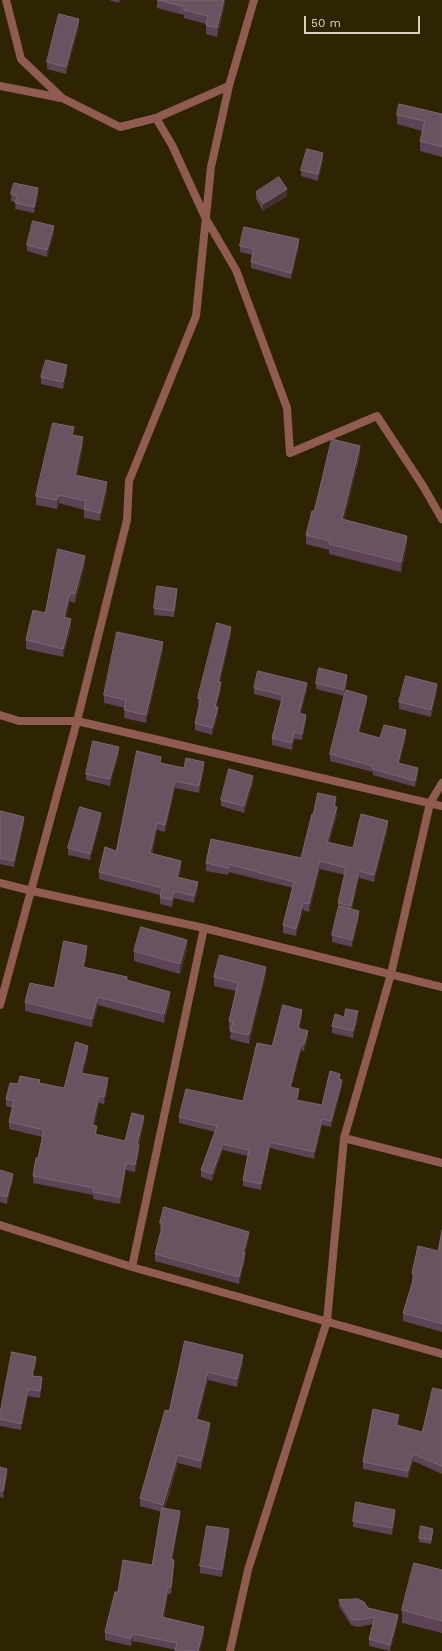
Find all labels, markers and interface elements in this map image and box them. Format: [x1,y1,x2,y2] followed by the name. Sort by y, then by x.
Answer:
[306,8,422,34] scale bar
[311,16,341,30] text: 50 m

